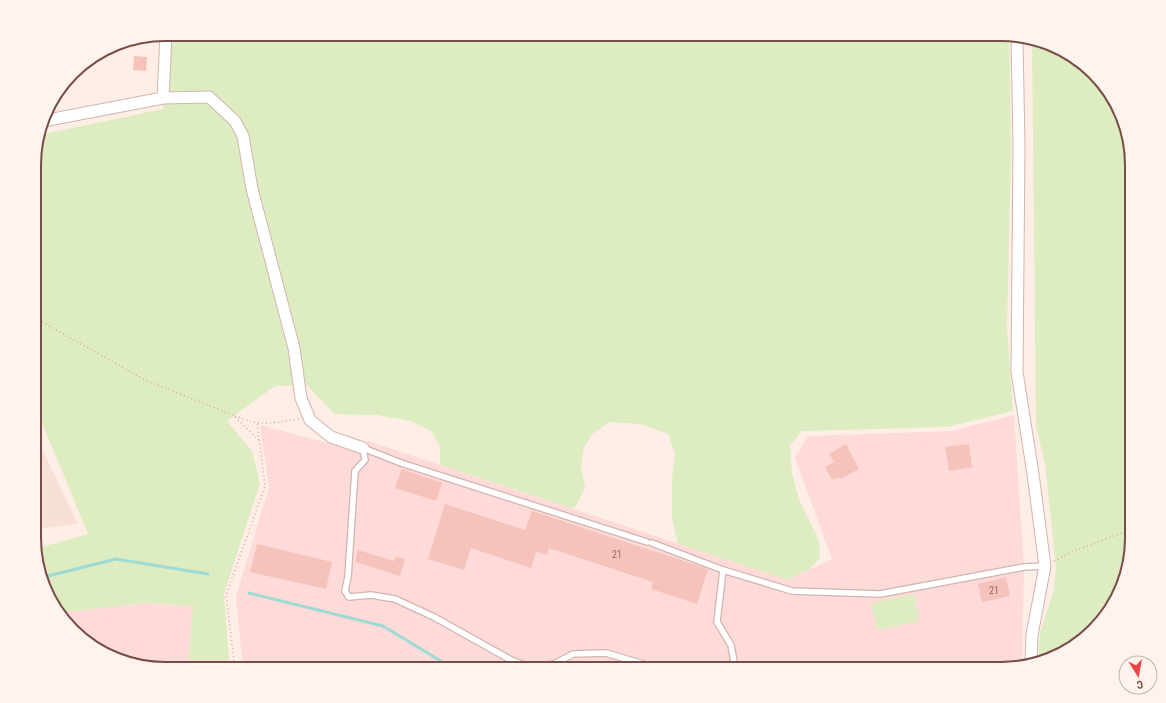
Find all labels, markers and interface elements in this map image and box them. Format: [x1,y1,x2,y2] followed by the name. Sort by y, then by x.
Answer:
[612,549,622,560] house number: 21
[989,585,999,596] house number: 21
[1118,655,1158,695] north arrow
[1135,677,1144,691] text: С

